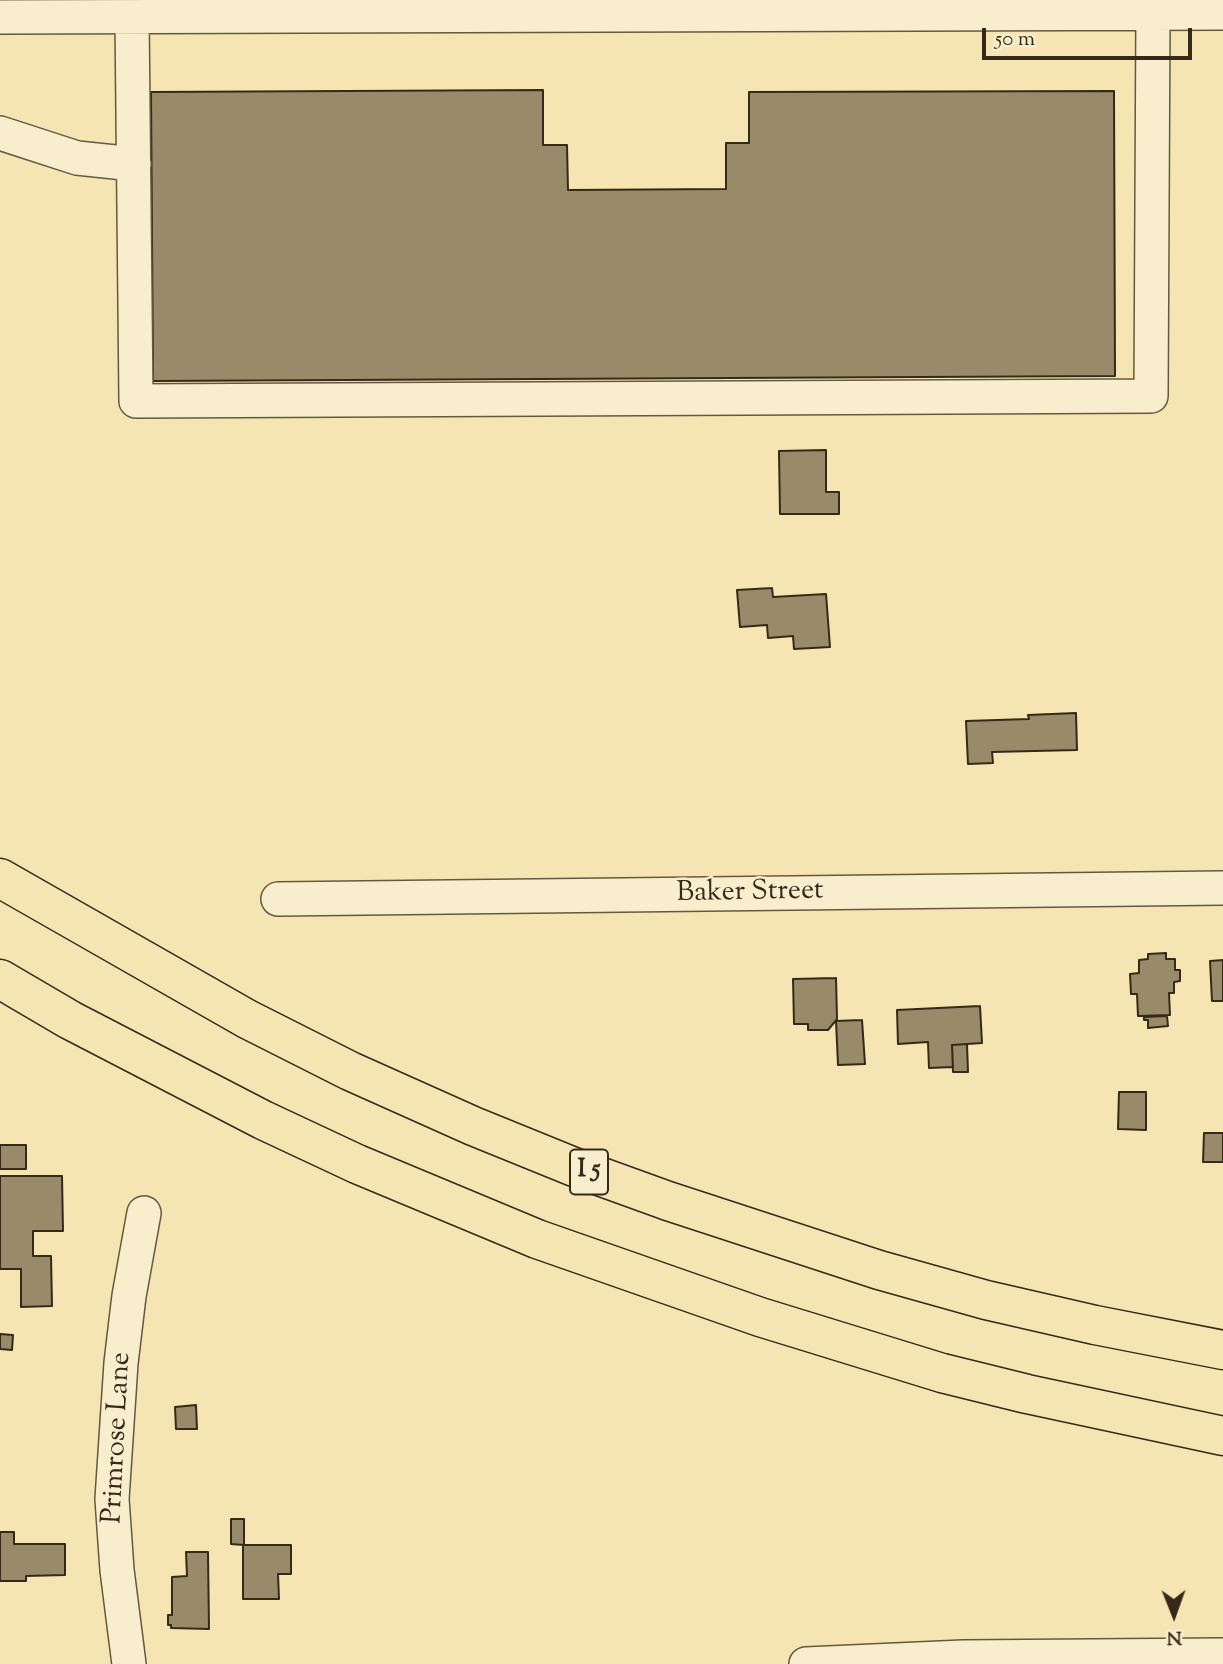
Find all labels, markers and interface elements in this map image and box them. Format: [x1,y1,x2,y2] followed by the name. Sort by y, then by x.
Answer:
[985,14,1195,58] scale bar
[995,25,1035,55] text: 50 m
[676,876,824,912] street label: Baker Street
[570,1149,608,1194] road number: I 5
[98,1351,140,1525] street label: Primrose Lane
[1139,1580,1209,1650] north arrow
[1167,1623,1182,1650] text: N

